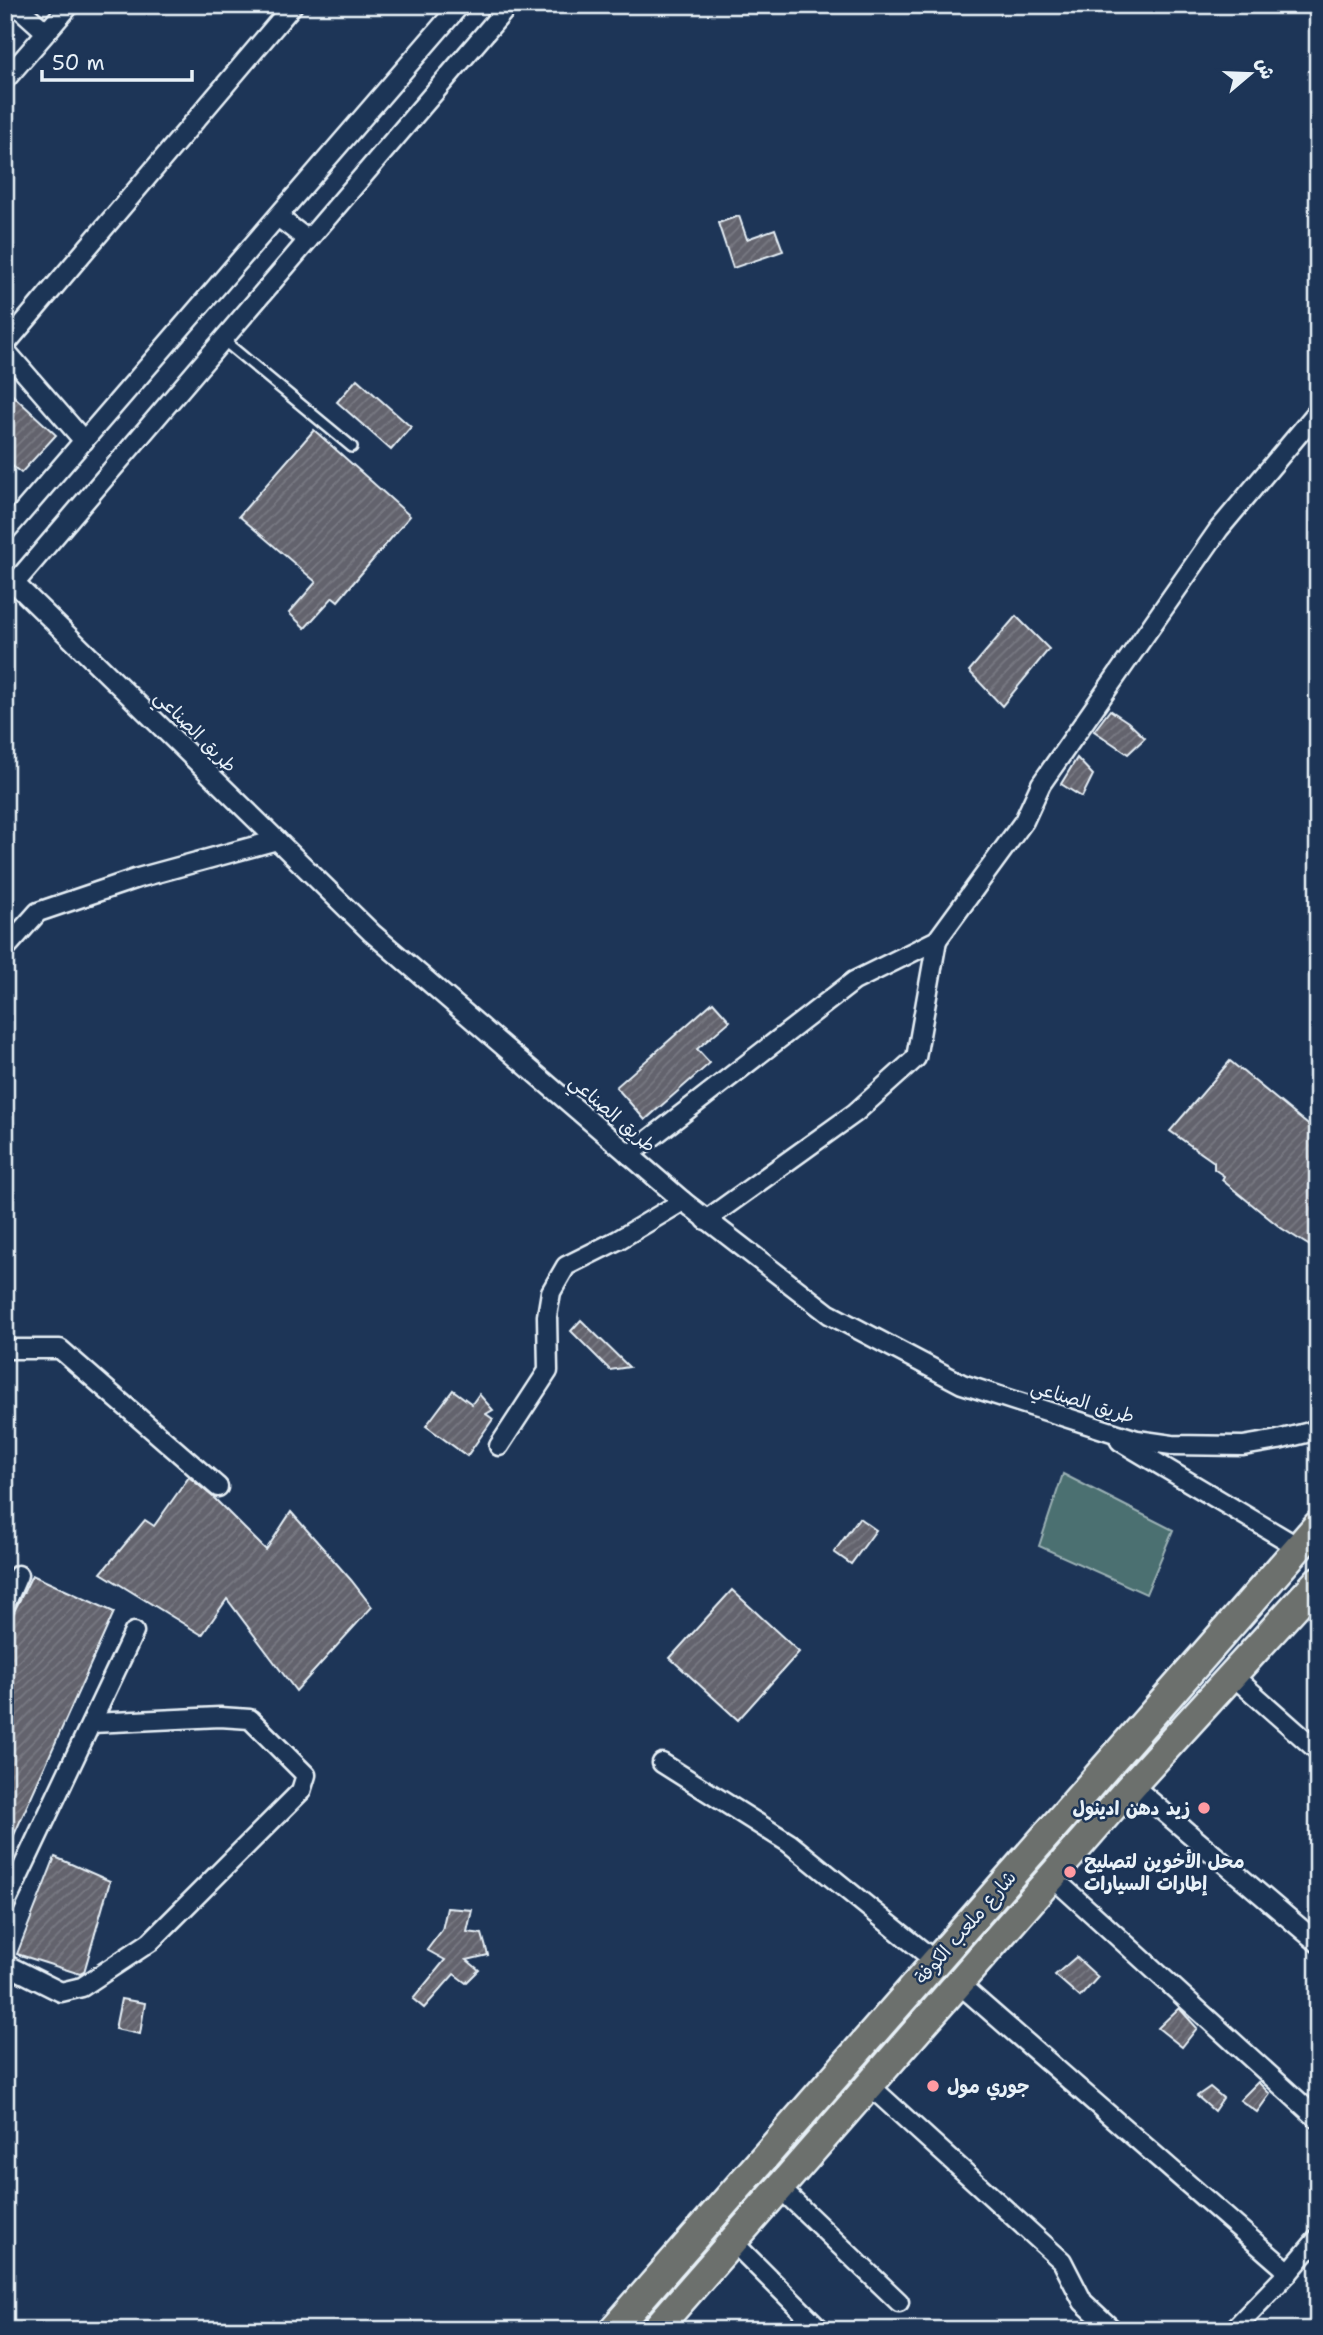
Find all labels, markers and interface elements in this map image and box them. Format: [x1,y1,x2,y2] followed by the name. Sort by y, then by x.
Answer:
[42,38,192,82] scale bar
[1214,38,1284,108] north arrow
[52,49,105,77] text: 50 m
[1250,55,1281,83] text: ش
[146,685,242,781] street label: طريق الصناعي
[561,1069,661,1161] street label: طريق الصناعي
[1027,1374,1138,1433] street label: طريق الصناعي
[1073,1796,1190,1821] place label: زيد دهن ادينول
[1196,1800,1212,1816] marker: زيد دهن ادينول
[1084,1849,1244,1896] place label: محل الأخوين لتصليح إطارات السيارات
[1062,1864,1078,1880] marker: محل الأخوين لتصليح إطارات السيارات
[909,1865,1022,1990] street label: شارع ملعب الكوفة
[947,2074,1030,2101] place label: جوري مول
[925,2078,941,2094] marker: جوري مول

